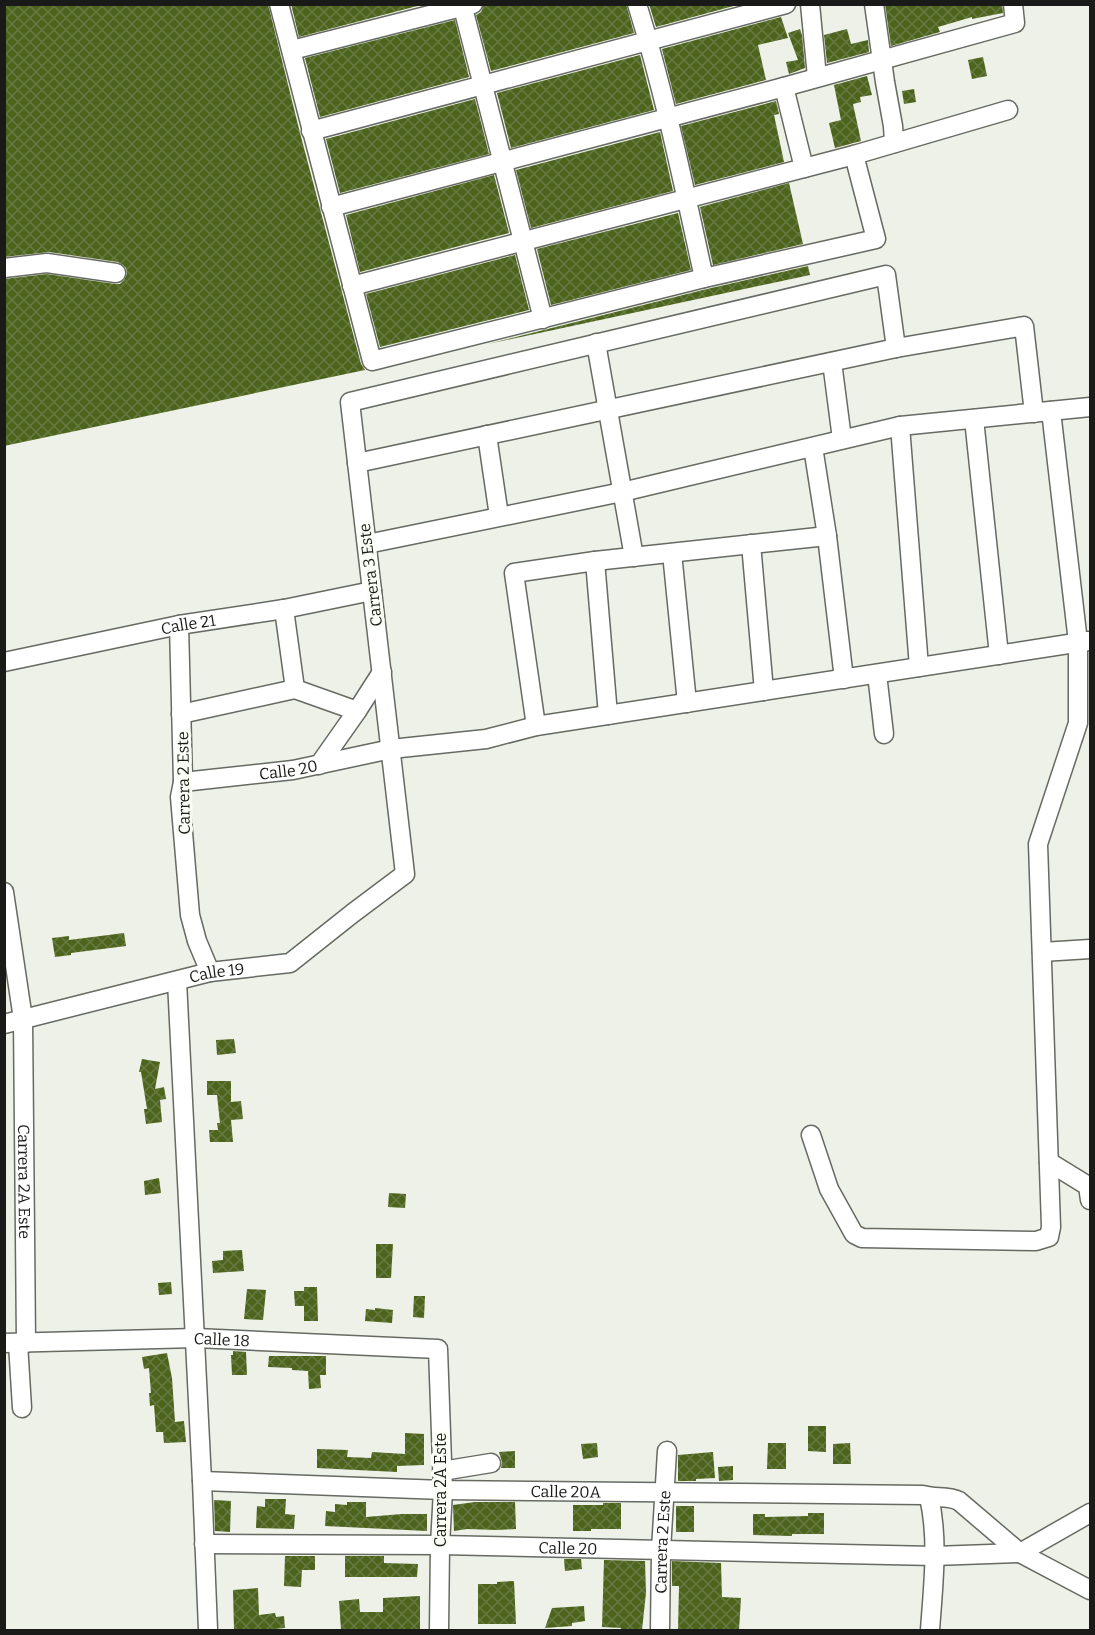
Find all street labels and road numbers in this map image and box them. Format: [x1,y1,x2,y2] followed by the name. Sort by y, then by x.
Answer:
[355,522,386,627] street label: Carrera 3 Este
[159,610,217,639] street label: Calle 21
[173,731,194,835] street label: Carrera 2 Este
[258,756,319,784] street label: Calle 20
[187,959,245,987] street label: Calle 19
[14,1124,34,1239] street label: Carrera 2A Este
[193,1329,250,1350] street label: Calle 18
[431,1433,450,1547] street label: Carrera 2A Este
[531,1482,602,1502] street label: Calle 20A
[651,1490,675,1594] street label: Carrera 2 Este
[538,1538,598,1559] street label: Calle 20

